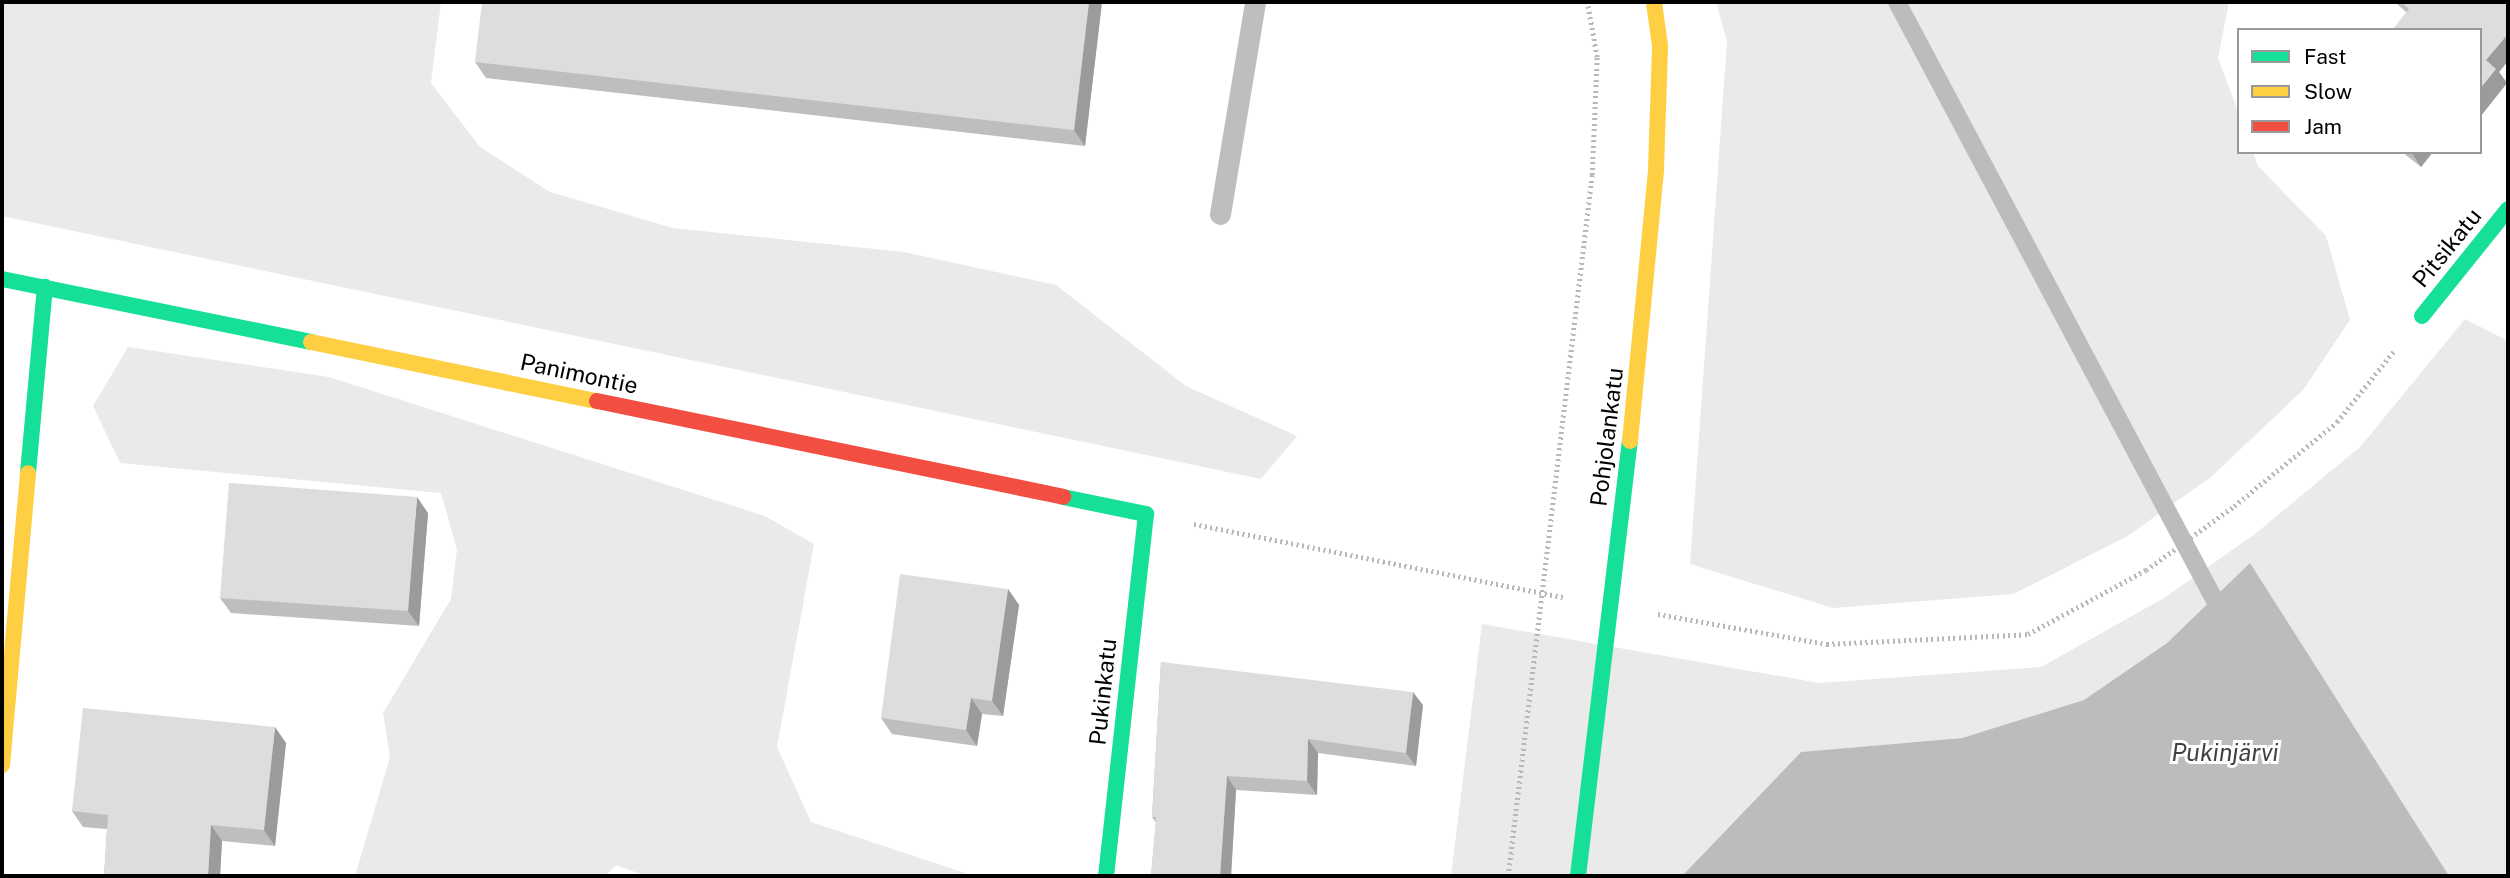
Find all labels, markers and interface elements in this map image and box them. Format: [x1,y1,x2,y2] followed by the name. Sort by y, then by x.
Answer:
[2237,28,2482,154] legend
[2304,44,2346,69] text: Fast
[2304,79,2352,104] text: Slow
[2304,114,2342,139] text: Jam
[2407,203,2487,293] street label: Pitsikatu
[518,348,640,400] street label: Panimontie
[1585,366,1629,508] street label: Pohjolankatu
[1084,637,1122,747] street label: Pukinkatu
[2172,739,2278,767] water label: Pukinjärvi

